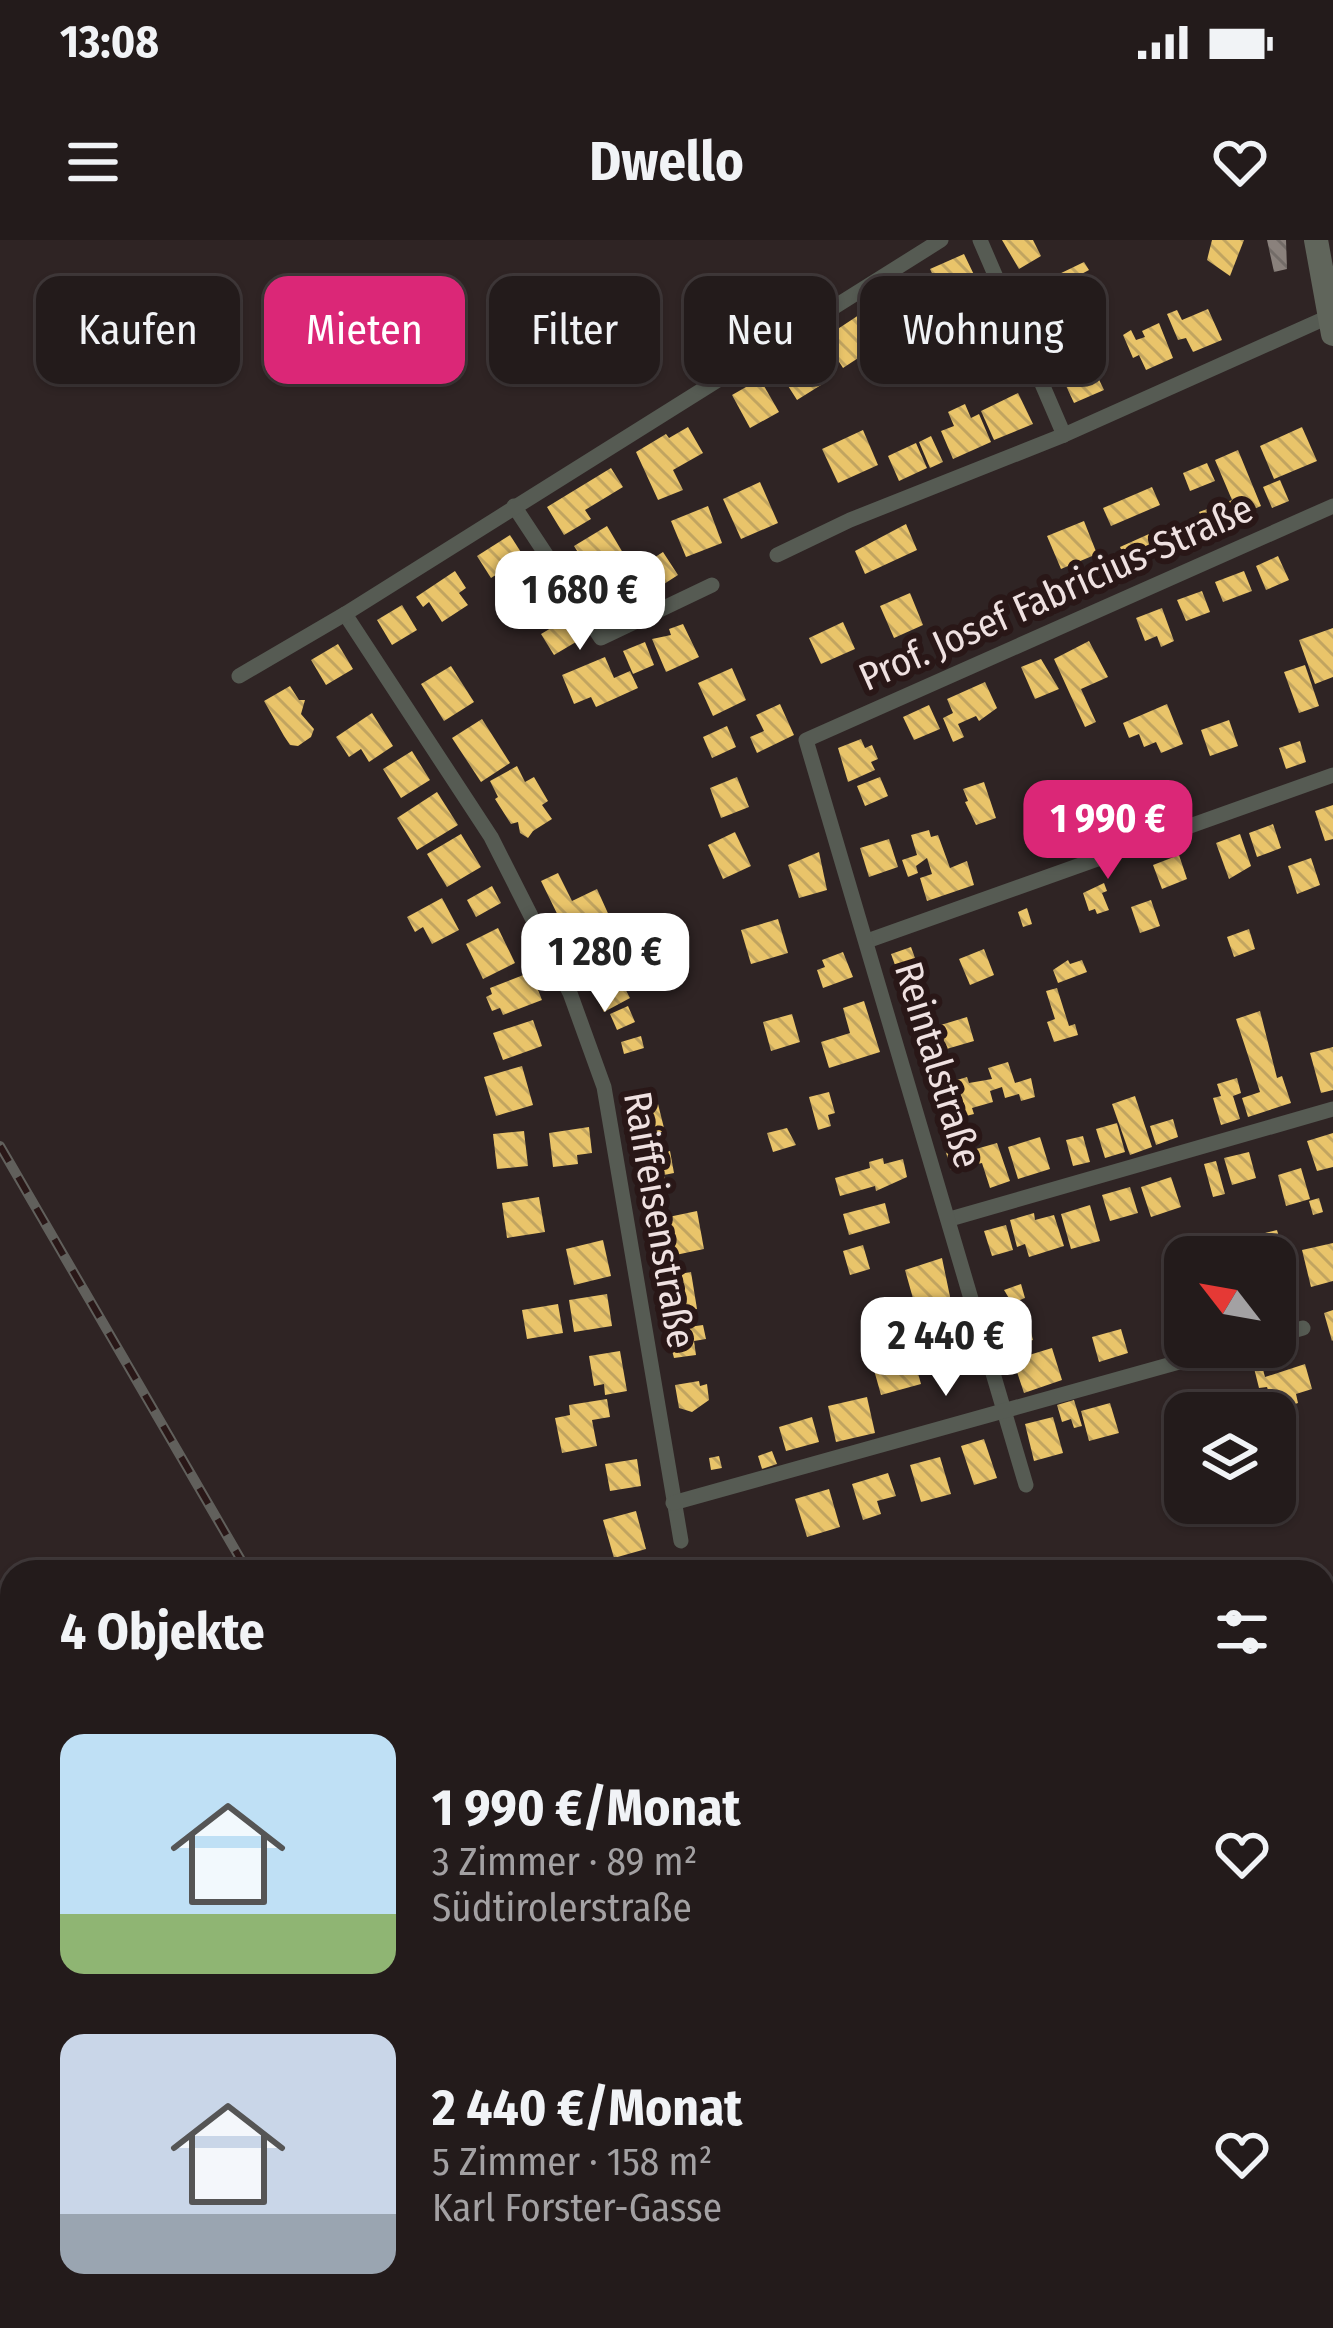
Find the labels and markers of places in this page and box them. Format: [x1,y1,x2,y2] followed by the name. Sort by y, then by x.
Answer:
[469,551,691,653] pin: 1 680 €
[997,780,1219,882] pin: 1 990 €
[494,913,716,1015] pin: 1 280 €
[835,1297,1057,1399] pin: 2 440 €

